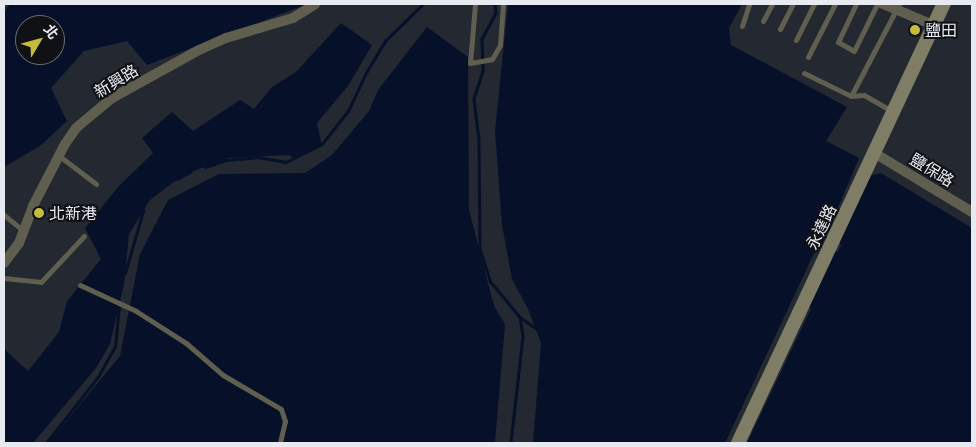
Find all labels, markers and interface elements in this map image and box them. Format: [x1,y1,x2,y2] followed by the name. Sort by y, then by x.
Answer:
[15,15,65,65] north arrow
[40,20,63,43] text: 北
[925,20,957,40] place label: 鹽田
[909,24,921,36] marker: 鹽田
[90,60,142,102] street label: 新興路
[906,149,958,191] street label: 鹽保路
[802,201,840,253] street label: 永達路
[49,203,97,223] place label: 北新港
[33,207,45,219] marker: 北新港

